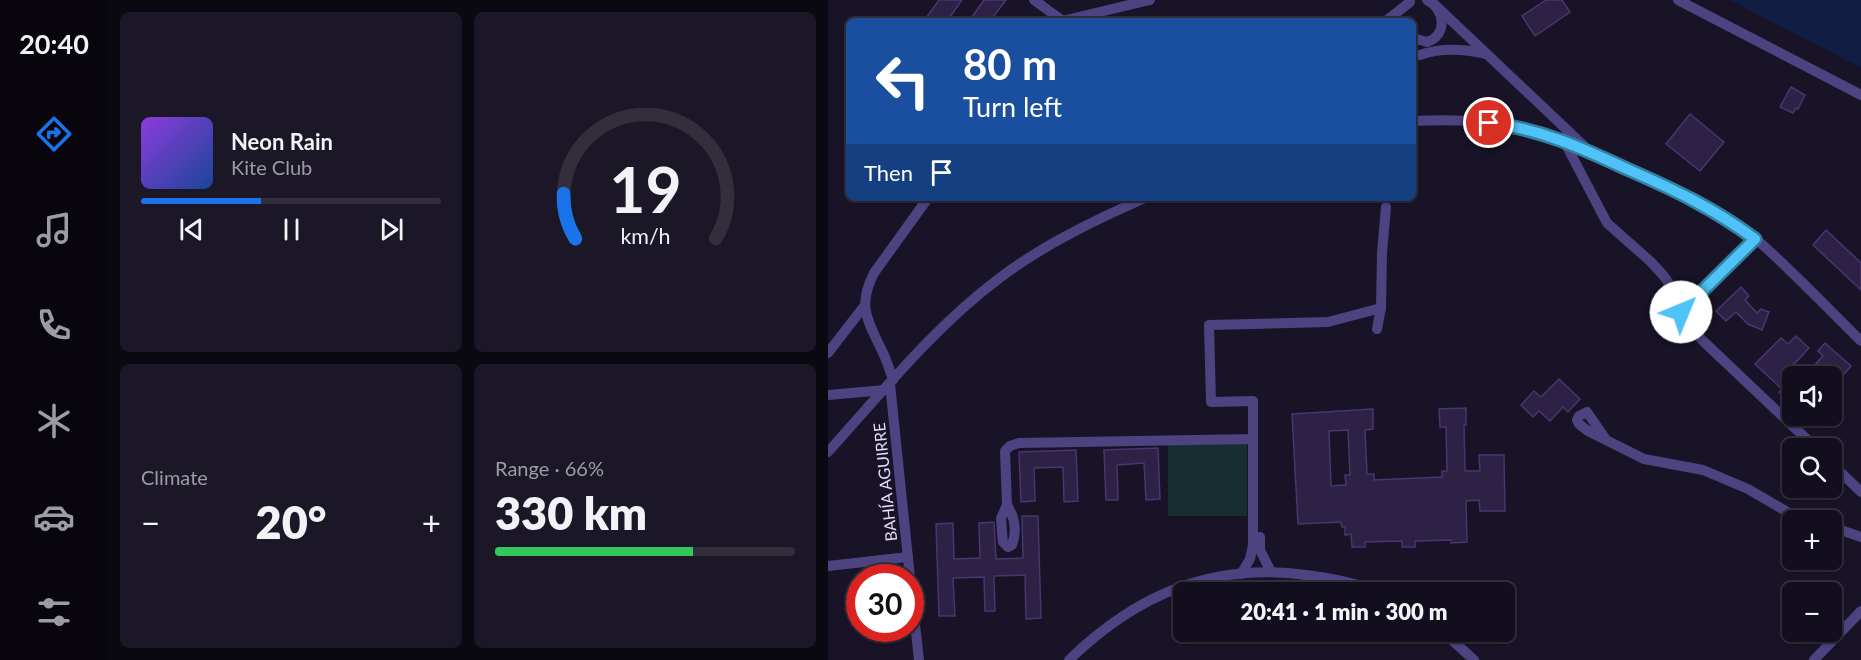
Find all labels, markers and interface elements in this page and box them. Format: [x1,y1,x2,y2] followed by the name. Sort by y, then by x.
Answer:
[19,27,89,60] text: 20:40
[963,39,1057,89] text: 80 m
[864,42,942,120] icon: left
[963,90,1062,123] text: Turn left
[1463,97,1514,148] pin
[1472,106,1505,139] icon: arrive
[33,113,75,155] icon: directions
[231,128,333,155] text: Neon Rain
[609,151,681,226] text: 19
[231,155,312,179] text: Kite Club
[925,156,958,189] icon: arrive
[864,159,913,186] text: Then
[33,209,75,251] icon: music
[175,213,208,246] icon: previous
[275,213,308,246] icon: pause
[375,213,408,246] icon: next
[620,223,670,249] text: km/h
[1649,280,1713,344] position arrow
[33,304,75,346] icon: phone
[1782,366,1842,642] map controls
[1782,366,1842,426] button: sound
[33,400,75,442] icon: climate
[869,422,900,542] street label: BAHÍA AGUIRRE
[1782,438,1842,498] button: search
[495,456,604,480] text: Range · 66%
[141,465,208,489] text: Climate
[495,486,647,540] text: 330 km
[256,495,326,549] text: 20°
[33,496,75,538] icon: car
[141,502,160,542] text: −
[422,502,441,542] text: +
[1782,510,1842,570] button: +
[846,564,924,642] speed limit sign: 30
[1782,582,1842,642] button: −
[33,591,75,633] icon: filters
[1241,598,1447,625] text: 20:41 · 1 min · 300 m

